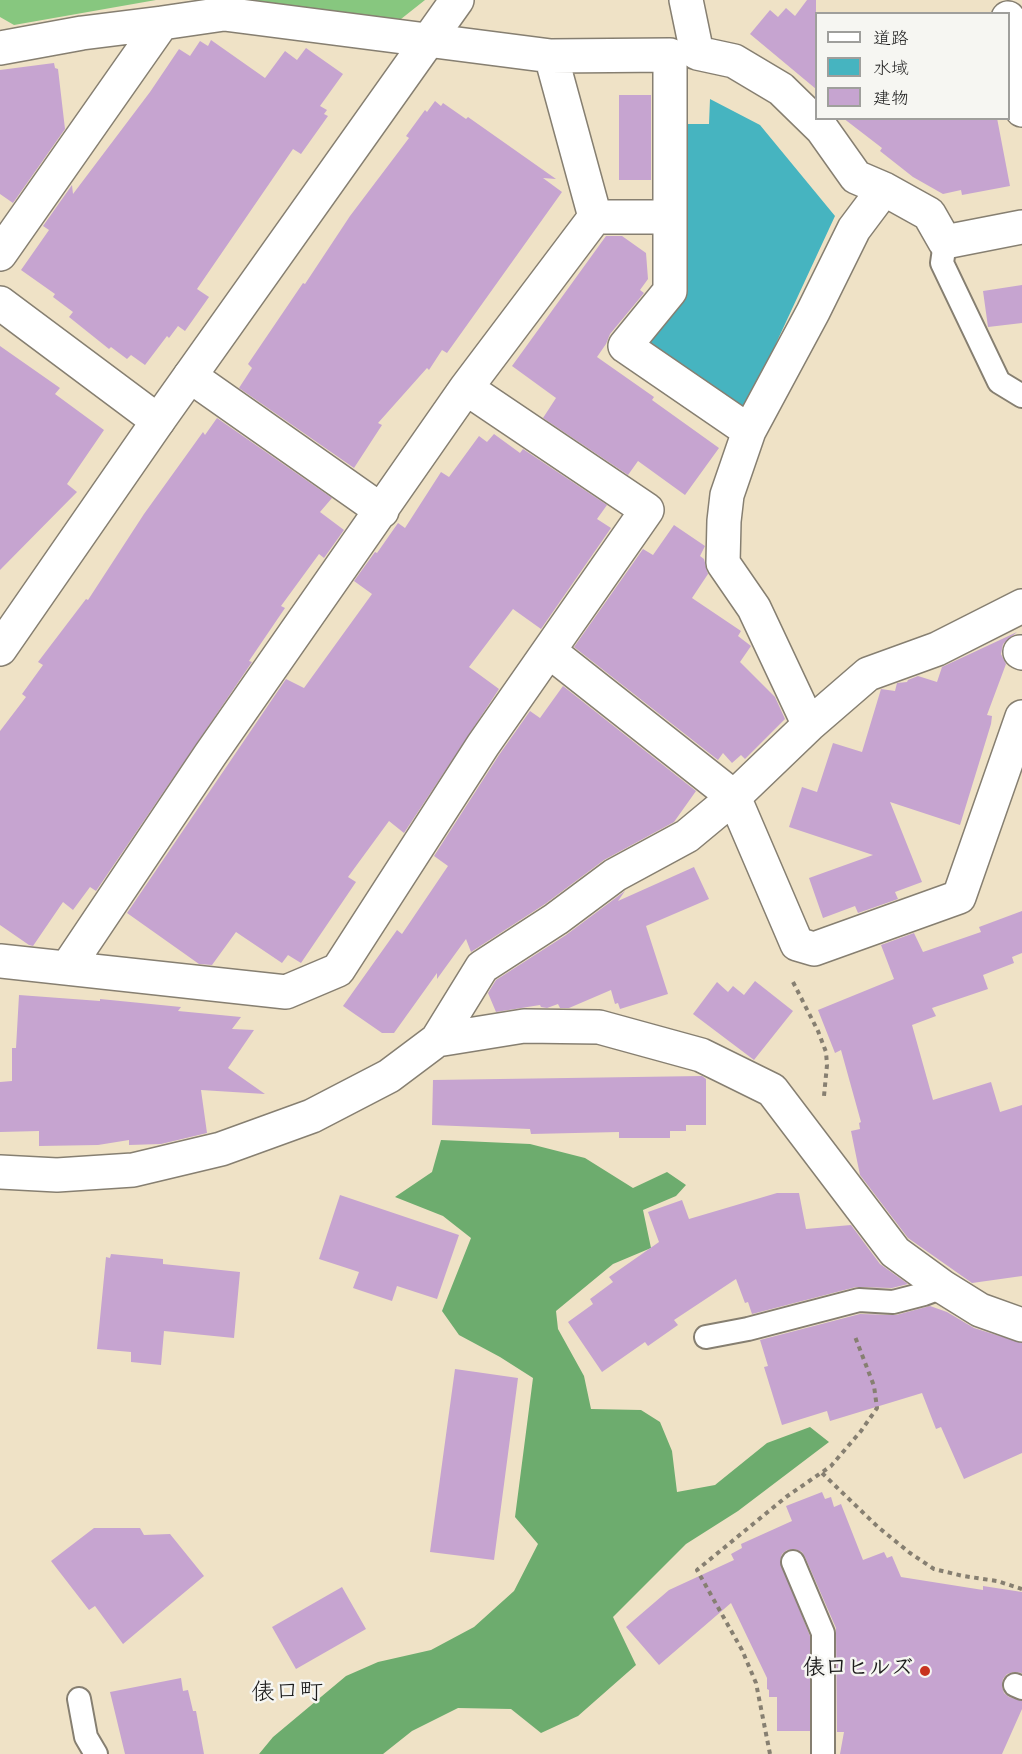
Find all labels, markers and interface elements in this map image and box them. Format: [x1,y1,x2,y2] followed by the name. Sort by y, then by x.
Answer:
[815,12,1010,120] legend
[873,30,909,51] text: 道路
[873,60,909,81] text: 水域
[873,90,909,111] text: 建物
[803,1658,913,1684] place label: 俵口ヒルズ
[918,1664,932,1678] marker: 俵口ヒルズ
[251,1681,323,1709] district label: 俵口町

